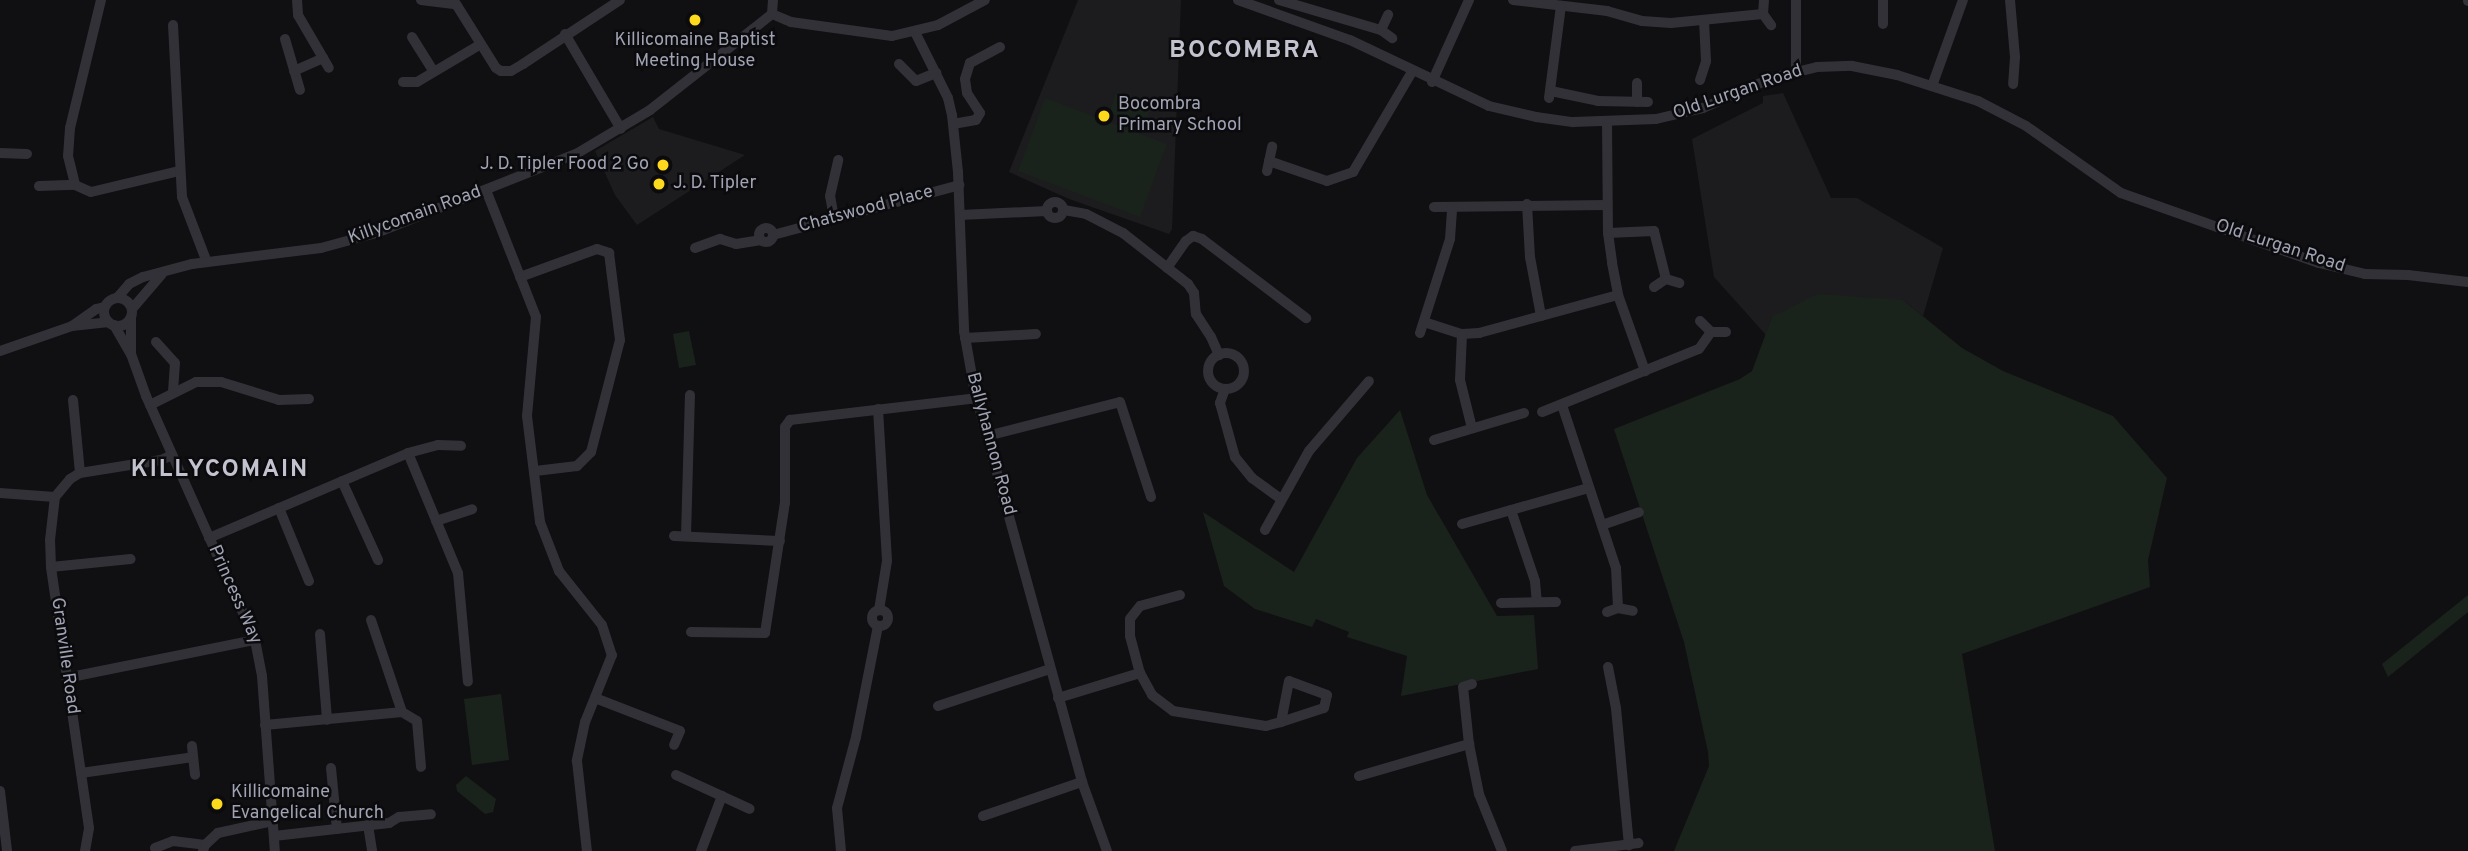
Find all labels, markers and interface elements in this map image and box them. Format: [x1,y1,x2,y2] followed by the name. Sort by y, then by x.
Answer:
[687,12,703,28] marker: Killicomaine Baptist Meeting House
[615,31,775,74] place label: Killicomaine Baptist Meeting House
[1170,38,1320,66] district label: BOCOMBRA
[1671,61,1805,125] street label: Old Lurgan Road
[1118,95,1242,138] place label: Bocombra Primary School
[1096,108,1112,124] marker: Bocombra Primary School
[479,154,649,176] place label: J. D. Tipler Food 2 Go
[655,157,671,173] marker: J. D. Tipler Food 2 Go
[673,173,757,195] place label: J. D. Tipler
[651,176,667,192] marker: J. D. Tipler
[346,182,484,250] street label: Killycomain Road
[796,182,936,238] street label: Chatswood Place
[2212,216,2348,278] street label: Old Lurgan Road
[961,370,1019,518] street label: Ballyhannon Road
[132,457,308,485] district label: KILLYCOMAIN
[202,542,266,648] street label: Princess Way
[45,596,83,716] street label: Granville Road
[231,783,384,826] place label: Killicomaine Evangelical Church
[209,796,225,812] marker: Killicomaine Evangelical Church

